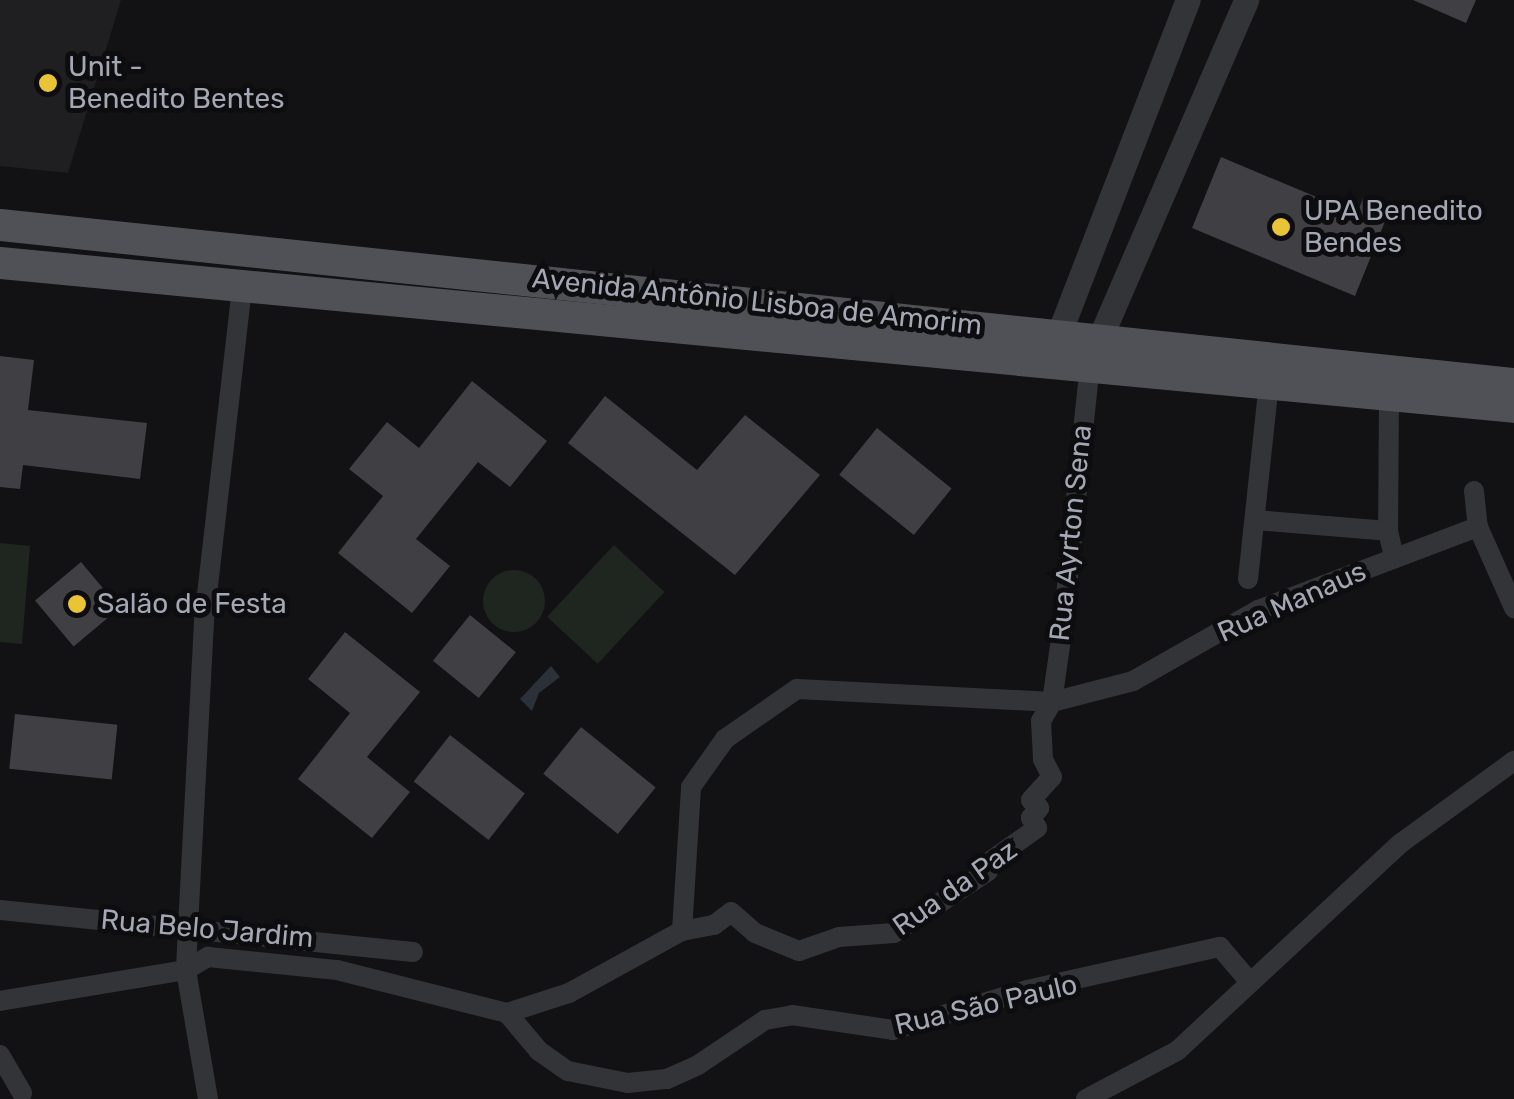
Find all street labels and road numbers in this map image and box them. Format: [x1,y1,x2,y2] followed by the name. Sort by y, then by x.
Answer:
[530,262,984,342] street label: Avenida Antônio Lisboa de Amorim
[1043,423,1099,643] street label: Rua Ayrton Sena
[1213,554,1371,650] street label: Rua Manaus
[886,833,1024,943] street label: Rua da Paz
[99,903,315,955] street label: Rua Belo Jardim
[892,968,1080,1042] street label: Rua São Paulo

